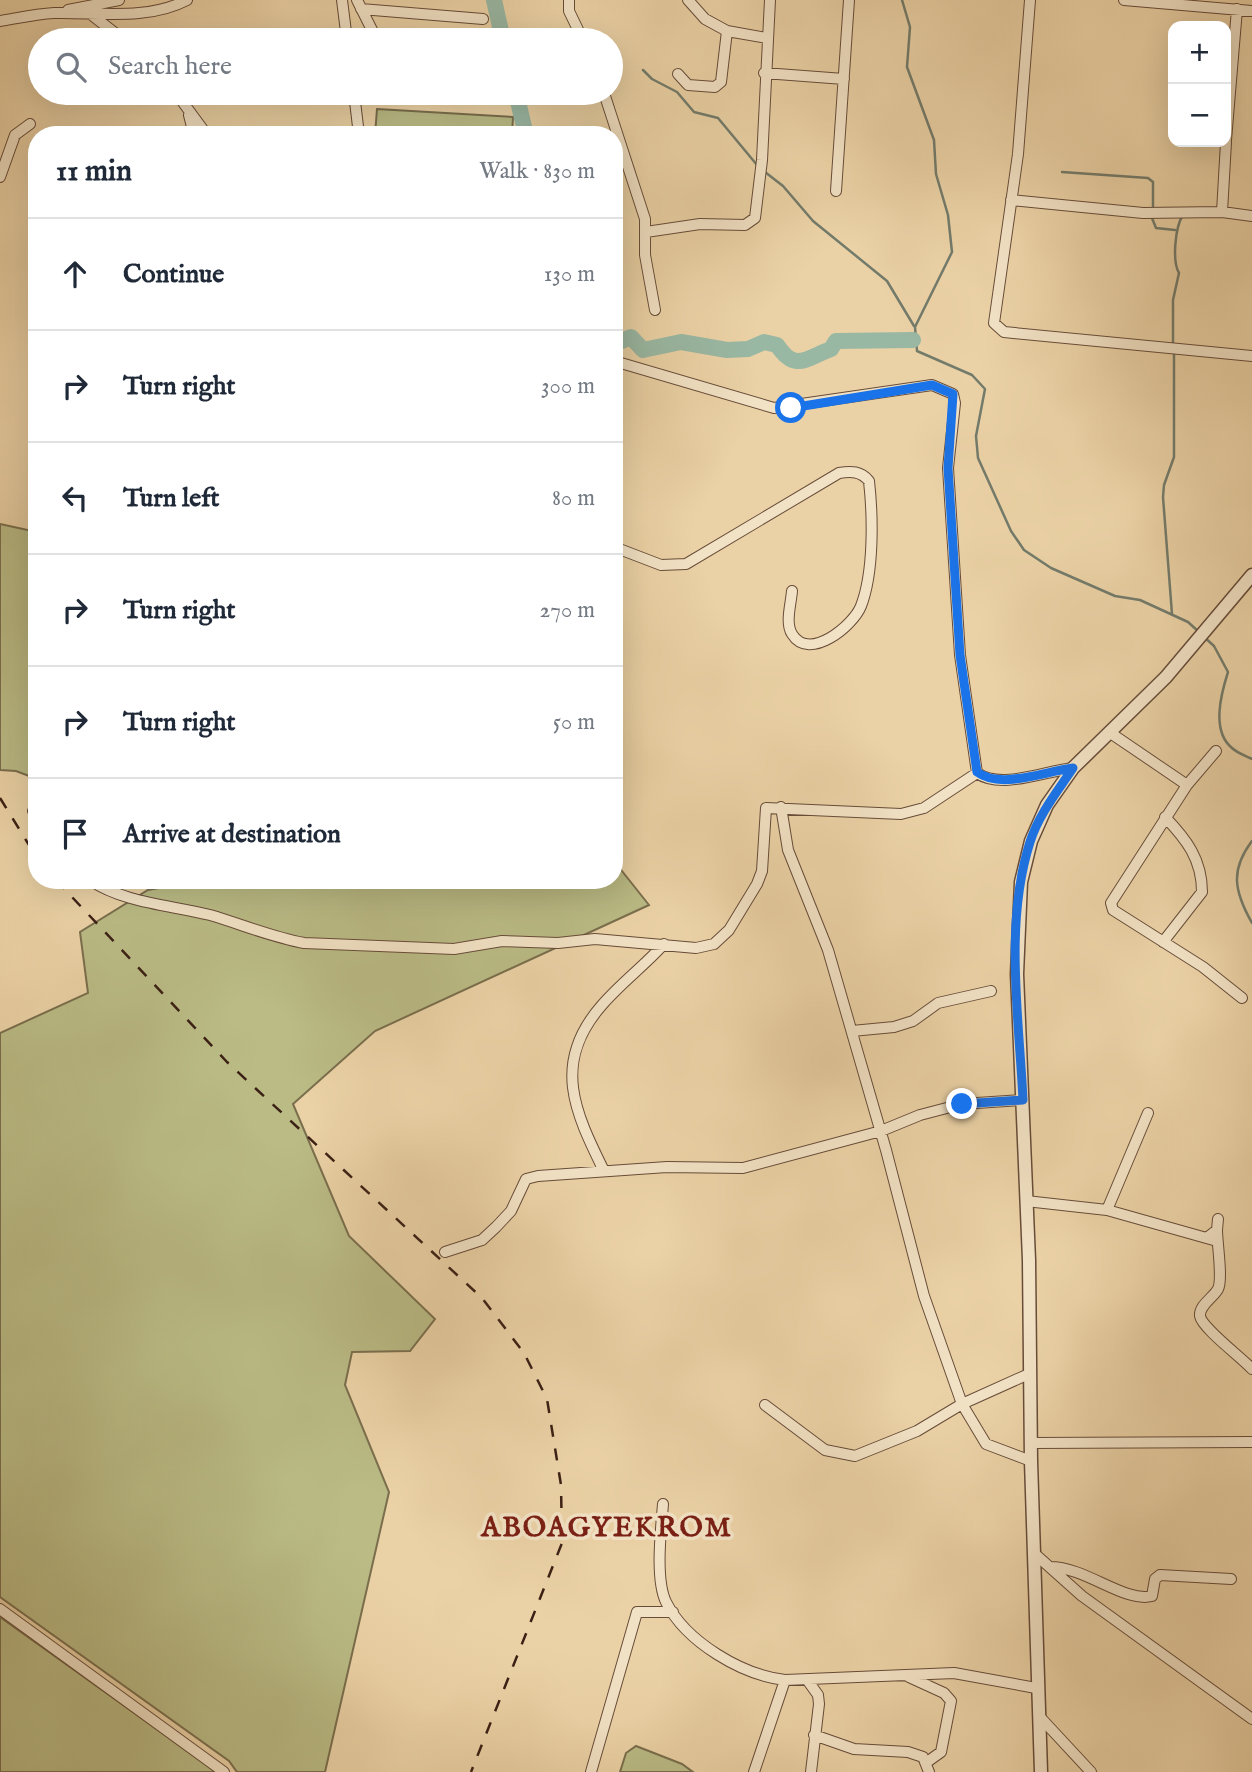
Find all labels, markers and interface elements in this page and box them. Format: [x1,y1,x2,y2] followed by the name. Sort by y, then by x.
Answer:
[1168,21,1231,147] map controls
[1168,21,1231,84] button: +
[28,28,623,105] search box
[52,48,90,86] icon: search
[108,50,232,83] text: Search here
[1168,84,1231,147] button: −
[56,153,132,191] text: 11 min
[479,157,595,186] text: Walk · 830 m
[56,255,94,293] icon: ahead
[123,258,224,291] text: Continue
[544,260,595,289] text: 130 m
[56,367,94,405] icon: right
[123,370,236,403] text: Turn right
[541,372,595,401] text: 300 m
[775,392,806,423] route start
[56,479,94,517] icon: left
[123,482,220,515] text: Turn left
[552,484,595,513] text: 80 m
[56,591,94,629] icon: right
[123,594,236,627] text: Turn right
[540,596,595,625] text: 270 m
[56,703,94,741] icon: right
[123,706,236,739] text: Turn right
[553,708,595,737] text: 50 m
[56,815,94,853] icon: arrive
[123,818,341,851] text: Arrive at destination
[946,1088,977,1119] route end
[480,1511,733,1546] district label: ABOAGYEKROM

